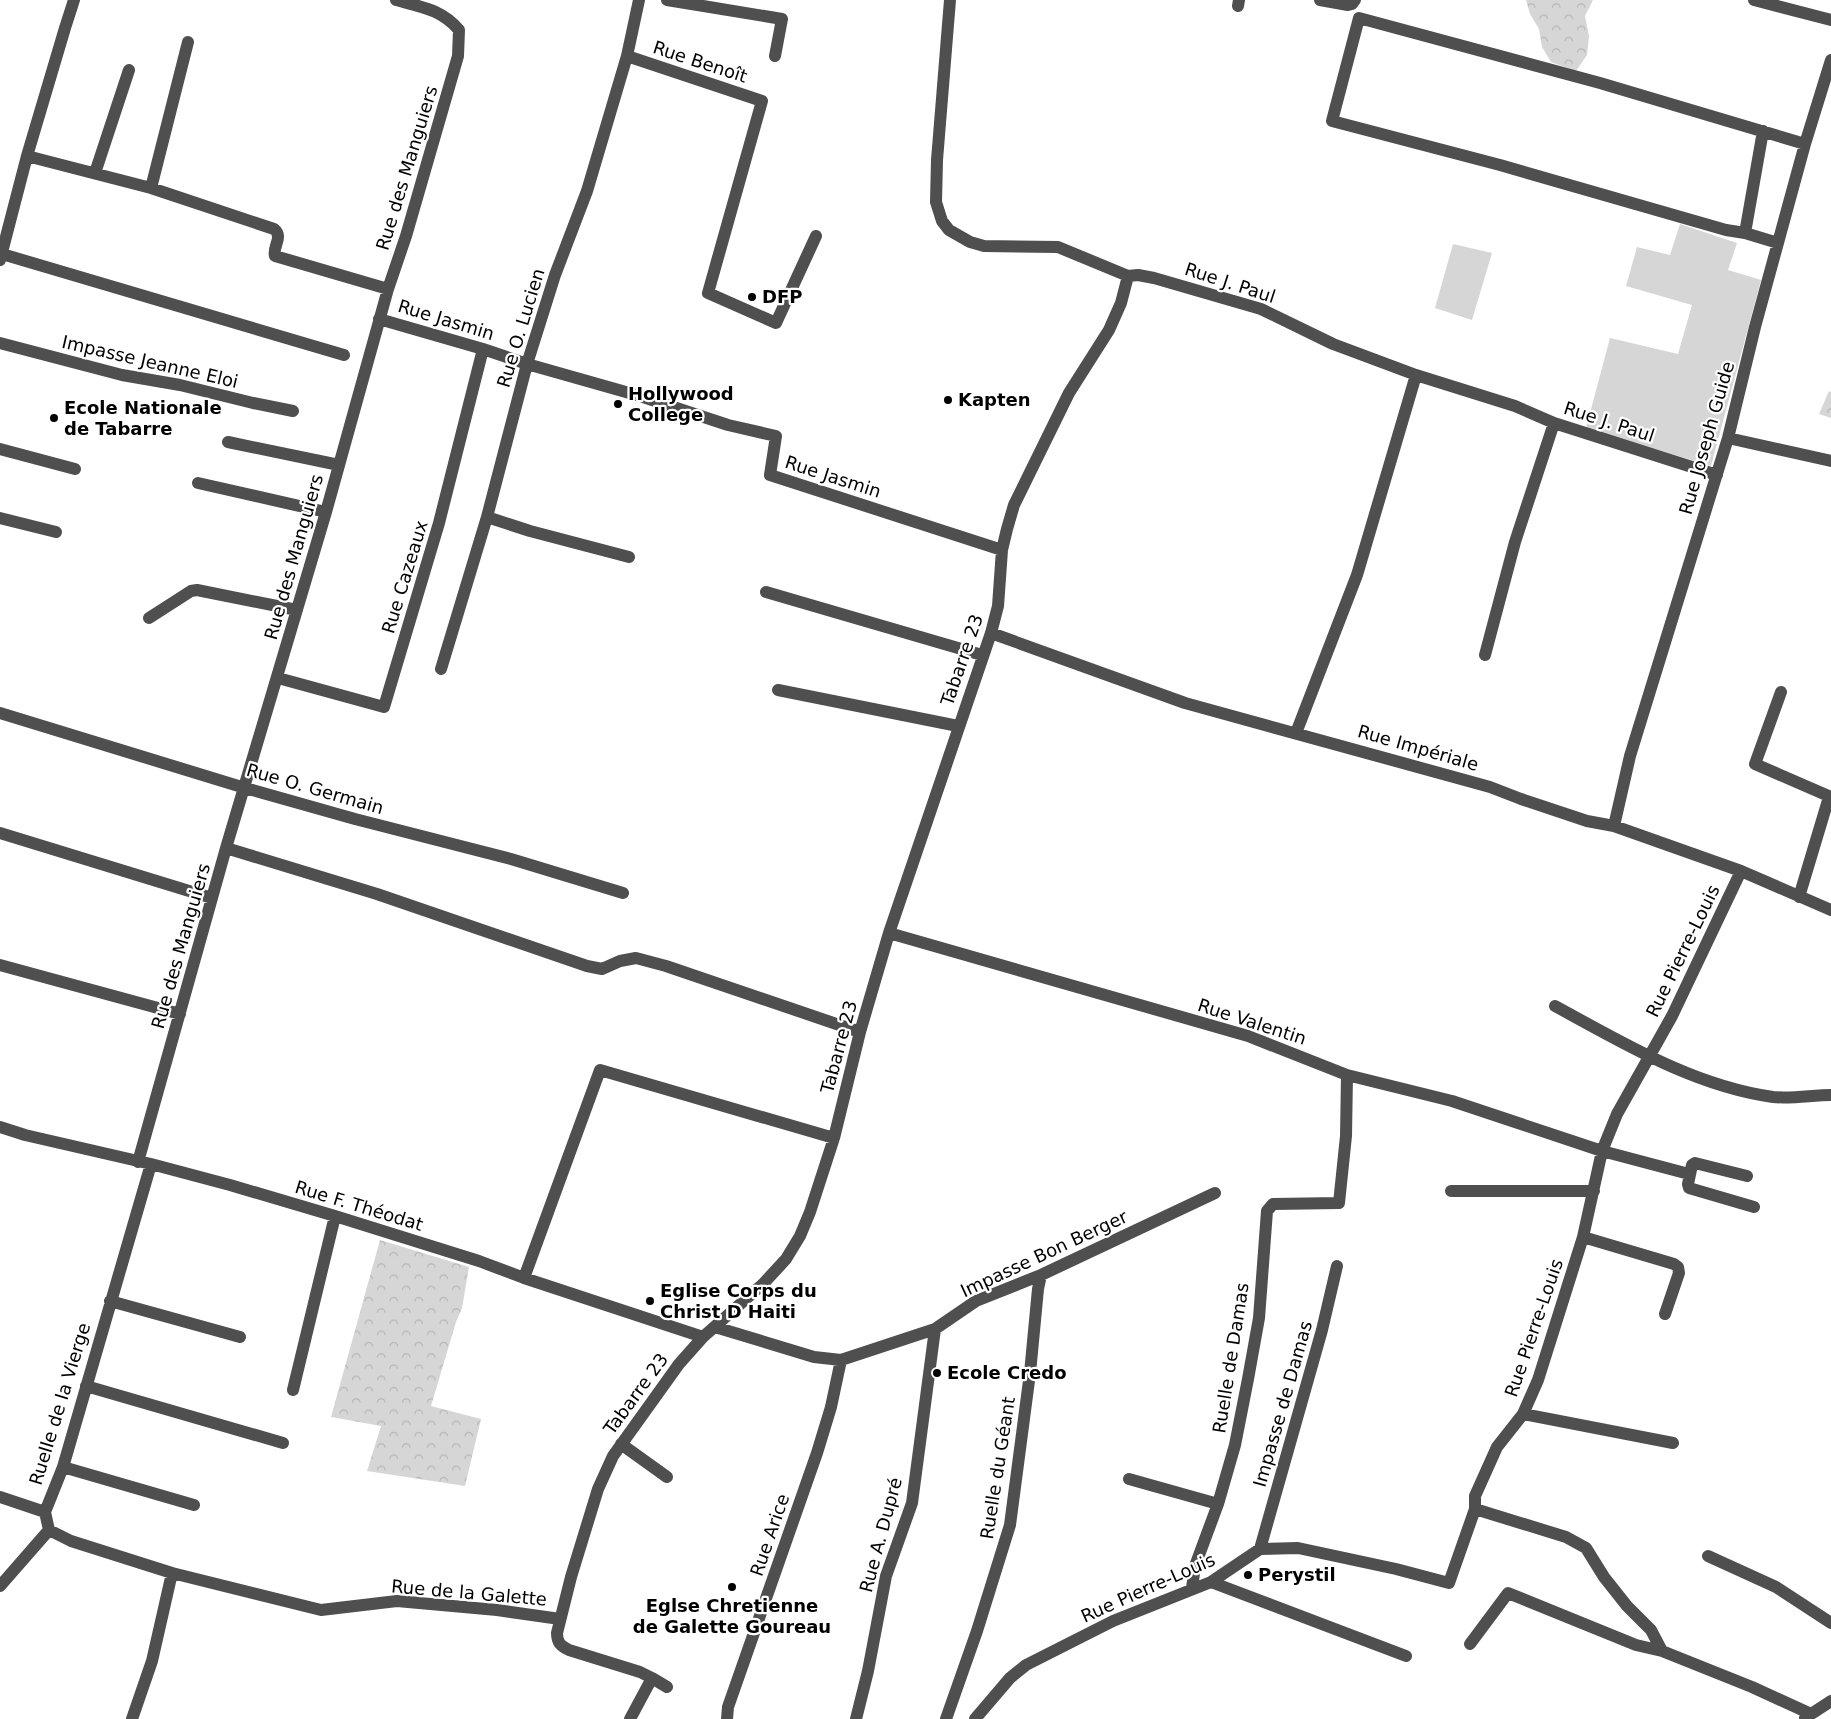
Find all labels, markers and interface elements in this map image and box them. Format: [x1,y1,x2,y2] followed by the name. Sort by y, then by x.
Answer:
[650,36,750,87] street label: Rue Benoît
[371,83,442,253] street label: Rue des Manguiers
[1182,258,1278,307] street label: Rue J. Paul
[492,266,549,390] street label: Rue O. Lucien
[762,286,802,307] place label: DFP
[746,291,758,303] marker: DFP
[395,295,497,344] street label: Rue Jasmin
[60,331,240,392] street label: Impasse Jeanne Eloi
[1675,359,1738,517] street label: Rue Joseph Guide
[628,383,734,425] place label: Hollywood College
[958,389,1031,410] place label: Kapten
[942,394,954,406] marker: Kapten
[64,397,222,439] place label: Ecole Nationale de Tabarre
[1561,397,1657,446] street label: Rue J. Paul
[612,398,624,410] marker: Hollywood College
[48,412,60,424] marker: Ecole Nationale de Tabarre
[783,451,884,502] street label: Rue Jasmin
[260,472,327,642] street label: Rue des Manguiers
[377,517,432,636] street label: Rue Cazeaux
[936,611,987,709] street label: Tabarre 23
[1355,720,1481,775] street label: Rue Impériale
[244,759,386,818] street label: Rue O. Germain
[147,861,214,1031] street label: Rue des Manguiers
[1641,881,1724,1020] street label: Rue Pierre-Louis
[1195,994,1309,1049] street label: Rue Valentin
[816,998,861,1097] street label: Tabarre 23
[293,1176,426,1235] street label: Rue F. Théodat
[957,1205,1131,1301] street label: Impasse Bon Berger
[1500,1256,1567,1400] street label: Rue Pierre-Louis
[660,1280,817,1322] place label: Eglise Corps du Christ D Haiti
[1208,1281,1253,1435] street label: Ruelle de Damas
[644,1295,656,1307] marker: Eglise Corps du Christ D Haiti
[1249,1318,1316,1489] street label: Impasse de Damas
[25,1320,94,1488] street label: Ruelle de la Vierge
[599,1349,672,1439] street label: Tabarre 23
[947,1362,1067,1383] place label: Ecole Credo
[931,1367,943,1379] marker: Ecole Credo
[976,1395,1019,1541] street label: Ruelle du Géant
[855,1475,906,1595] street label: Rue A. Dupré
[746,1491,793,1579] street label: Rue Arice
[1077,1549,1218,1627] street label: Rue Pierre-Louis
[1258,1564,1336,1585] place label: Perystil
[1242,1569,1254,1581] marker: Perystil
[390,1575,548,1610] street label: Rue de la Galette
[726,1581,738,1593] marker: Eglse Chretienne de Galette Goureau
[633,1595,831,1637] place label: Eglse Chretienne de Galette Goureau

